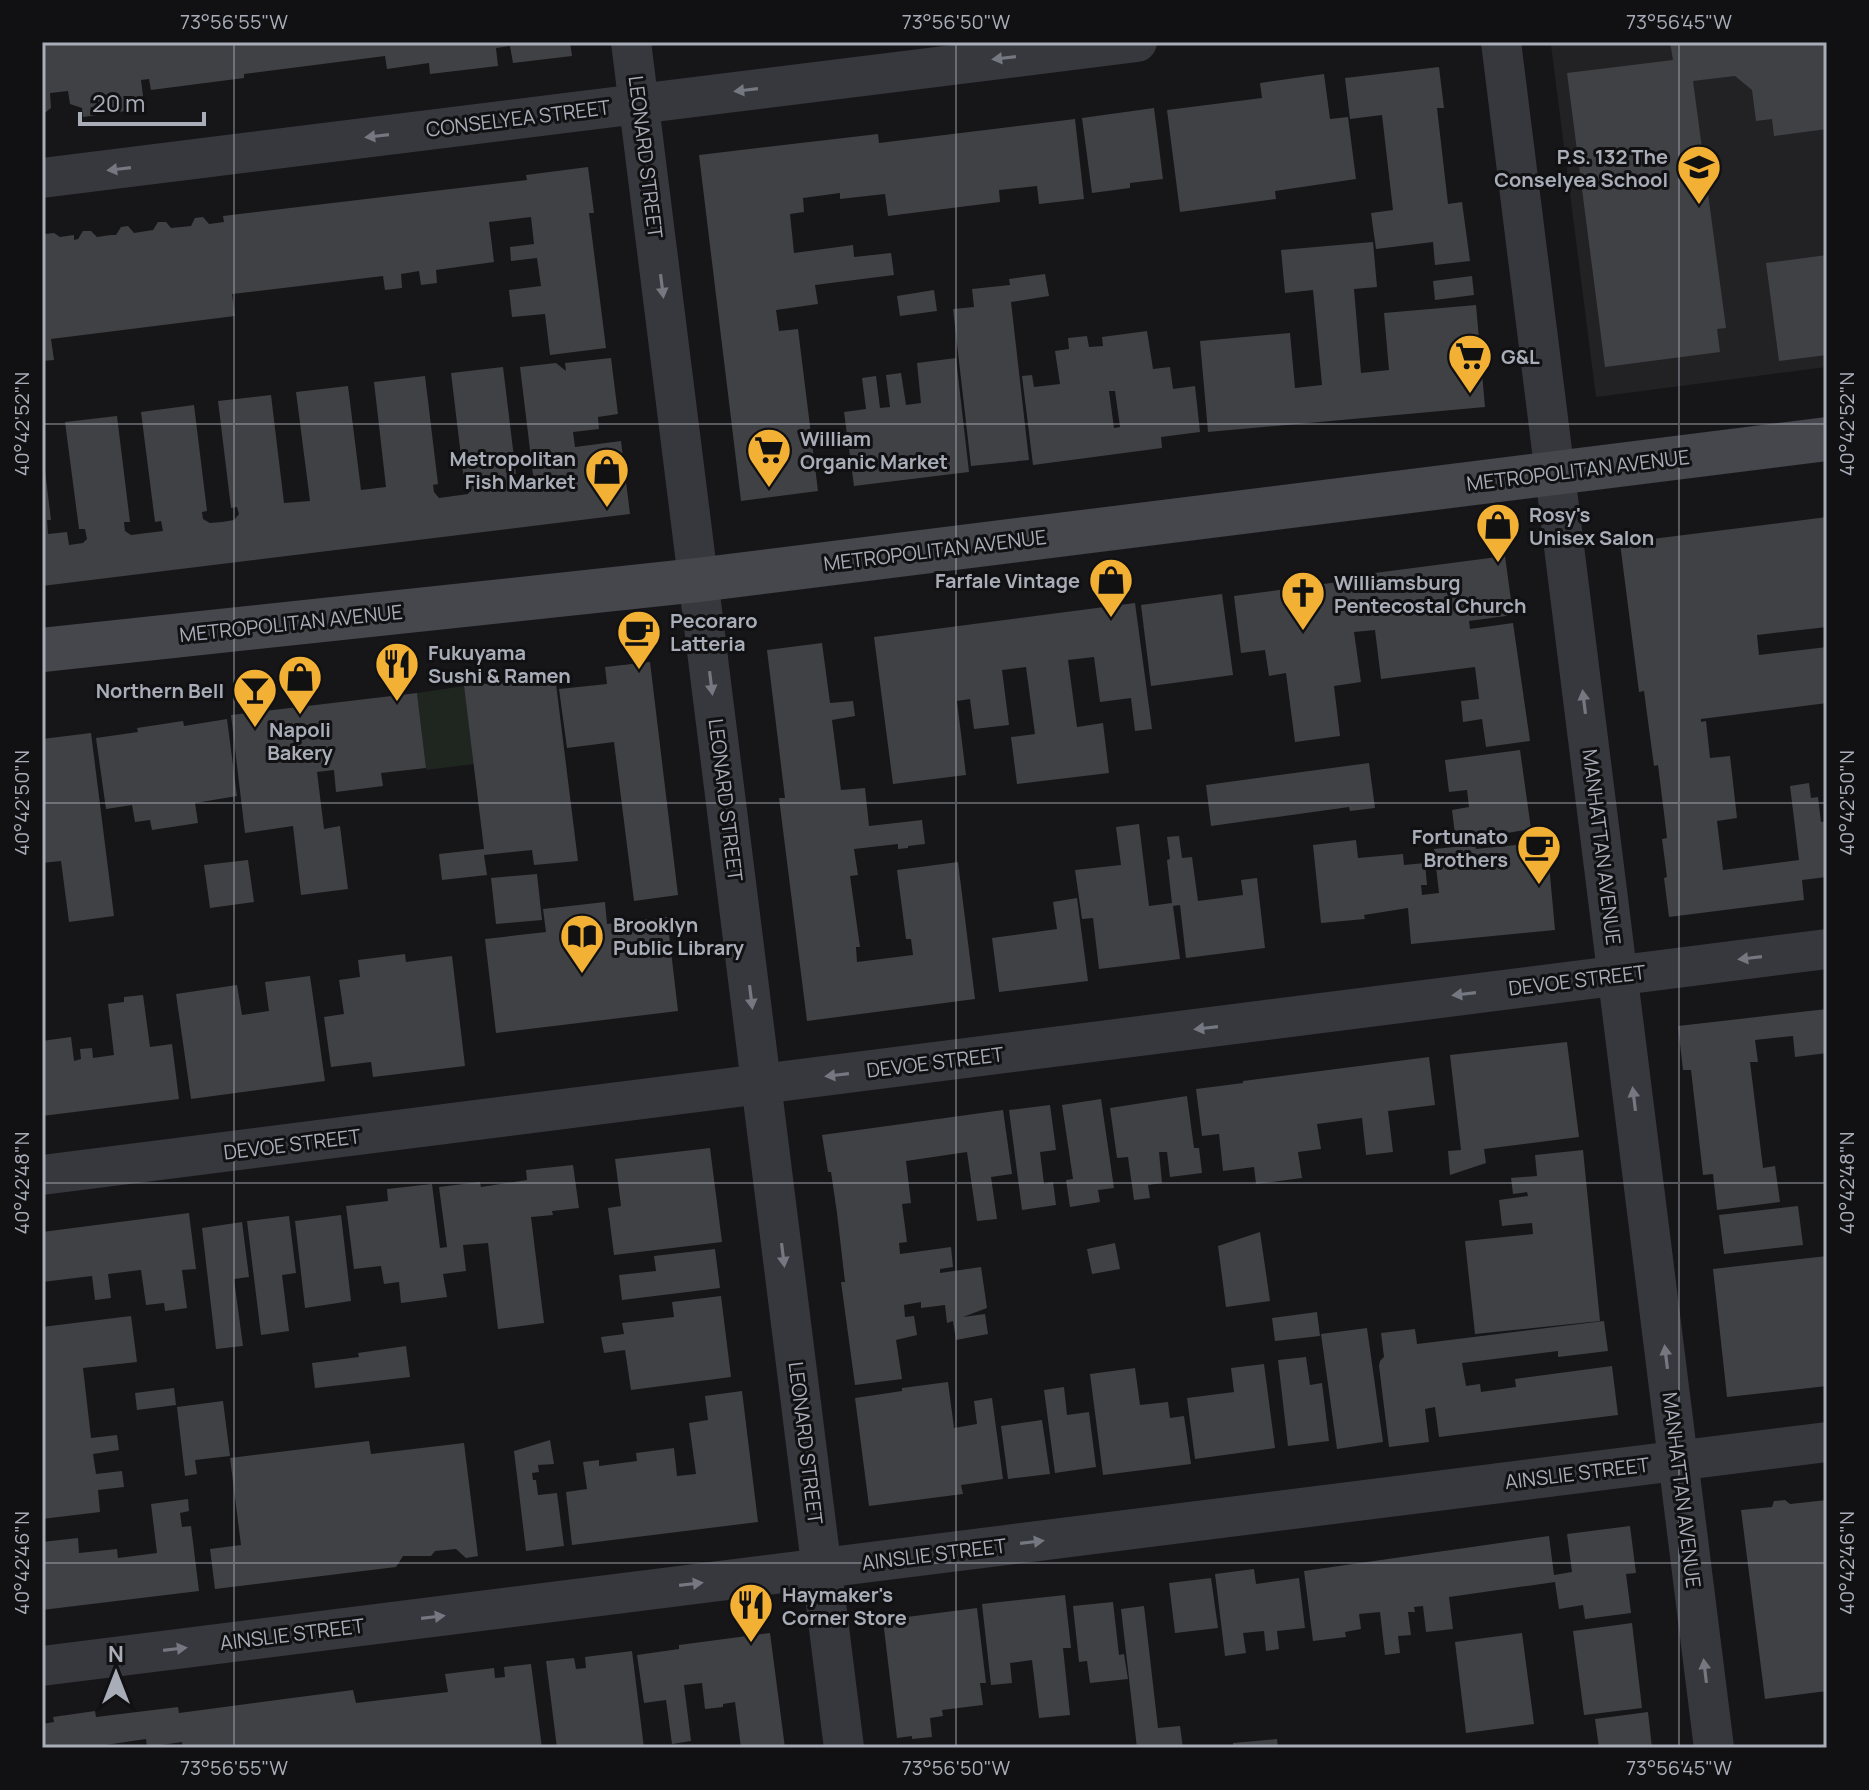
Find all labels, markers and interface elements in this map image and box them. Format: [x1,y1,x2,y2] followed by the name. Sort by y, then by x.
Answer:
[180,8,288,35] text: 73°56'55"W
[902,8,1011,35] text: 73°56'50"W
[1626,8,1732,35] text: 73°56'45"W
[991,52,1016,65] one-way arrow
[623,74,669,240] street label: LEONARD STREET
[80,76,204,126] scale bar
[733,84,758,97] one-way arrow
[92,86,145,119] text: 20 m
[424,93,612,143] street label: CONSELYEA STREET
[364,130,389,143] one-way arrow
[1494,143,1668,193] place label: P.S. 132 The Conselyea School
[1675,143,1723,206] school or university icon: P.S. 132 The Conselyea School
[106,162,131,175] one-way arrow
[655,274,668,299] one-way arrow
[1446,332,1494,395] supermarket icon: G&L
[1501,343,1540,370] place label: G&L
[8,372,35,476] text: 40°42'52"N
[1833,372,1860,476] text: 40°42'52"N
[800,425,948,475] place label: William Organic Market
[745,426,793,489] supermarket icon: William Organic Market
[1465,443,1691,497] street label: METROPOLITAN AVENUE
[449,445,576,495] place label: Metropolitan Fish Market
[583,446,631,509] shop icon: Metropolitan Fish Market
[1474,501,1522,564] shop icon: Rosy's Unisex Salon
[1529,501,1654,551] place label: Rosy's Unisex Salon
[822,523,1048,577] street label: METROPOLITAN AVENUE
[1087,556,1135,619] shop icon: Farfale Vintage
[935,567,1080,594] place label: Farfale Vintage
[1279,569,1327,632] church icon: Williamsburg Pentecostal Church
[1334,569,1527,619] place label: Williamsburg Pentecostal Church
[178,598,404,648] street label: METROPOLITAN AVENUE
[670,607,758,657] place label: Pecoraro Latteria
[615,608,663,671] cafe icon: Pecoraro Latteria
[428,639,571,689] place label: Fukuyama Sushi & Ramen
[373,640,421,703] restaurant icon: Fukuyama Sushi & Ramen
[276,653,324,716] shop icon: Napoli Bakery
[231,666,279,729] bar icon: Northern Bell
[705,671,718,696] one-way arrow
[96,677,224,704] place label: Northern Bell
[1577,689,1590,714] one-way arrow
[267,716,334,766] place label: Napoli Bakery
[703,717,749,883] street label: LEONARD STREET
[1577,747,1627,947] street label: MANHATTAN AVENUE
[8,750,35,856] text: 40°42'50"N
[1833,750,1860,856] text: 40°42'50"N
[1412,823,1508,873] place label: Fortunato Brothers
[1515,823,1563,886] cafe icon: Fortunato Brothers
[613,911,745,961] place label: Brooklyn Public Library
[558,912,606,975] library icon: Brooklyn Public Library
[1737,952,1762,965] one-way arrow
[1507,958,1647,1002] street label: DEVOE STREET
[744,984,757,1009] one-way arrow
[1451,988,1476,1001] one-way arrow
[1193,1021,1218,1034] one-way arrow
[865,1040,1005,1084] street label: DEVOE STREET
[824,1069,849,1082] one-way arrow
[1627,1086,1640,1111] one-way arrow
[222,1122,362,1166] street label: DEVOE STREET
[8,1132,35,1234] text: 40°42'48"N
[1833,1132,1860,1234] text: 40°42'48"N
[777,1242,790,1267] one-way arrow
[1659,1344,1672,1369] one-way arrow
[783,1360,829,1526] street label: LEONARD STREET
[1657,1390,1707,1590] street label: MANHATTAN AVENUE
[1503,1451,1651,1495] street label: AINSLIE STREET
[8,1511,35,1615] text: 40°42'46"N
[1833,1511,1860,1615] text: 40°42'46"N
[860,1532,1008,1576] street label: AINSLIE STREET
[1020,1535,1045,1548] one-way arrow
[679,1577,704,1590] one-way arrow
[727,1581,775,1644] restaurant icon: Haymaker's Corner Store
[782,1581,907,1631] place label: Haymaker's Corner Store
[421,1610,446,1623] one-way arrow
[218,1612,366,1656] street label: AINSLIE STREET
[76,1634,156,1714] north arrow
[108,1639,124,1669] text: N
[163,1642,188,1655] one-way arrow
[1698,1658,1711,1683] one-way arrow
[180,1754,288,1781] text: 73°56'55"W
[902,1754,1011,1781] text: 73°56'50"W
[1626,1754,1732,1781] text: 73°56'45"W

